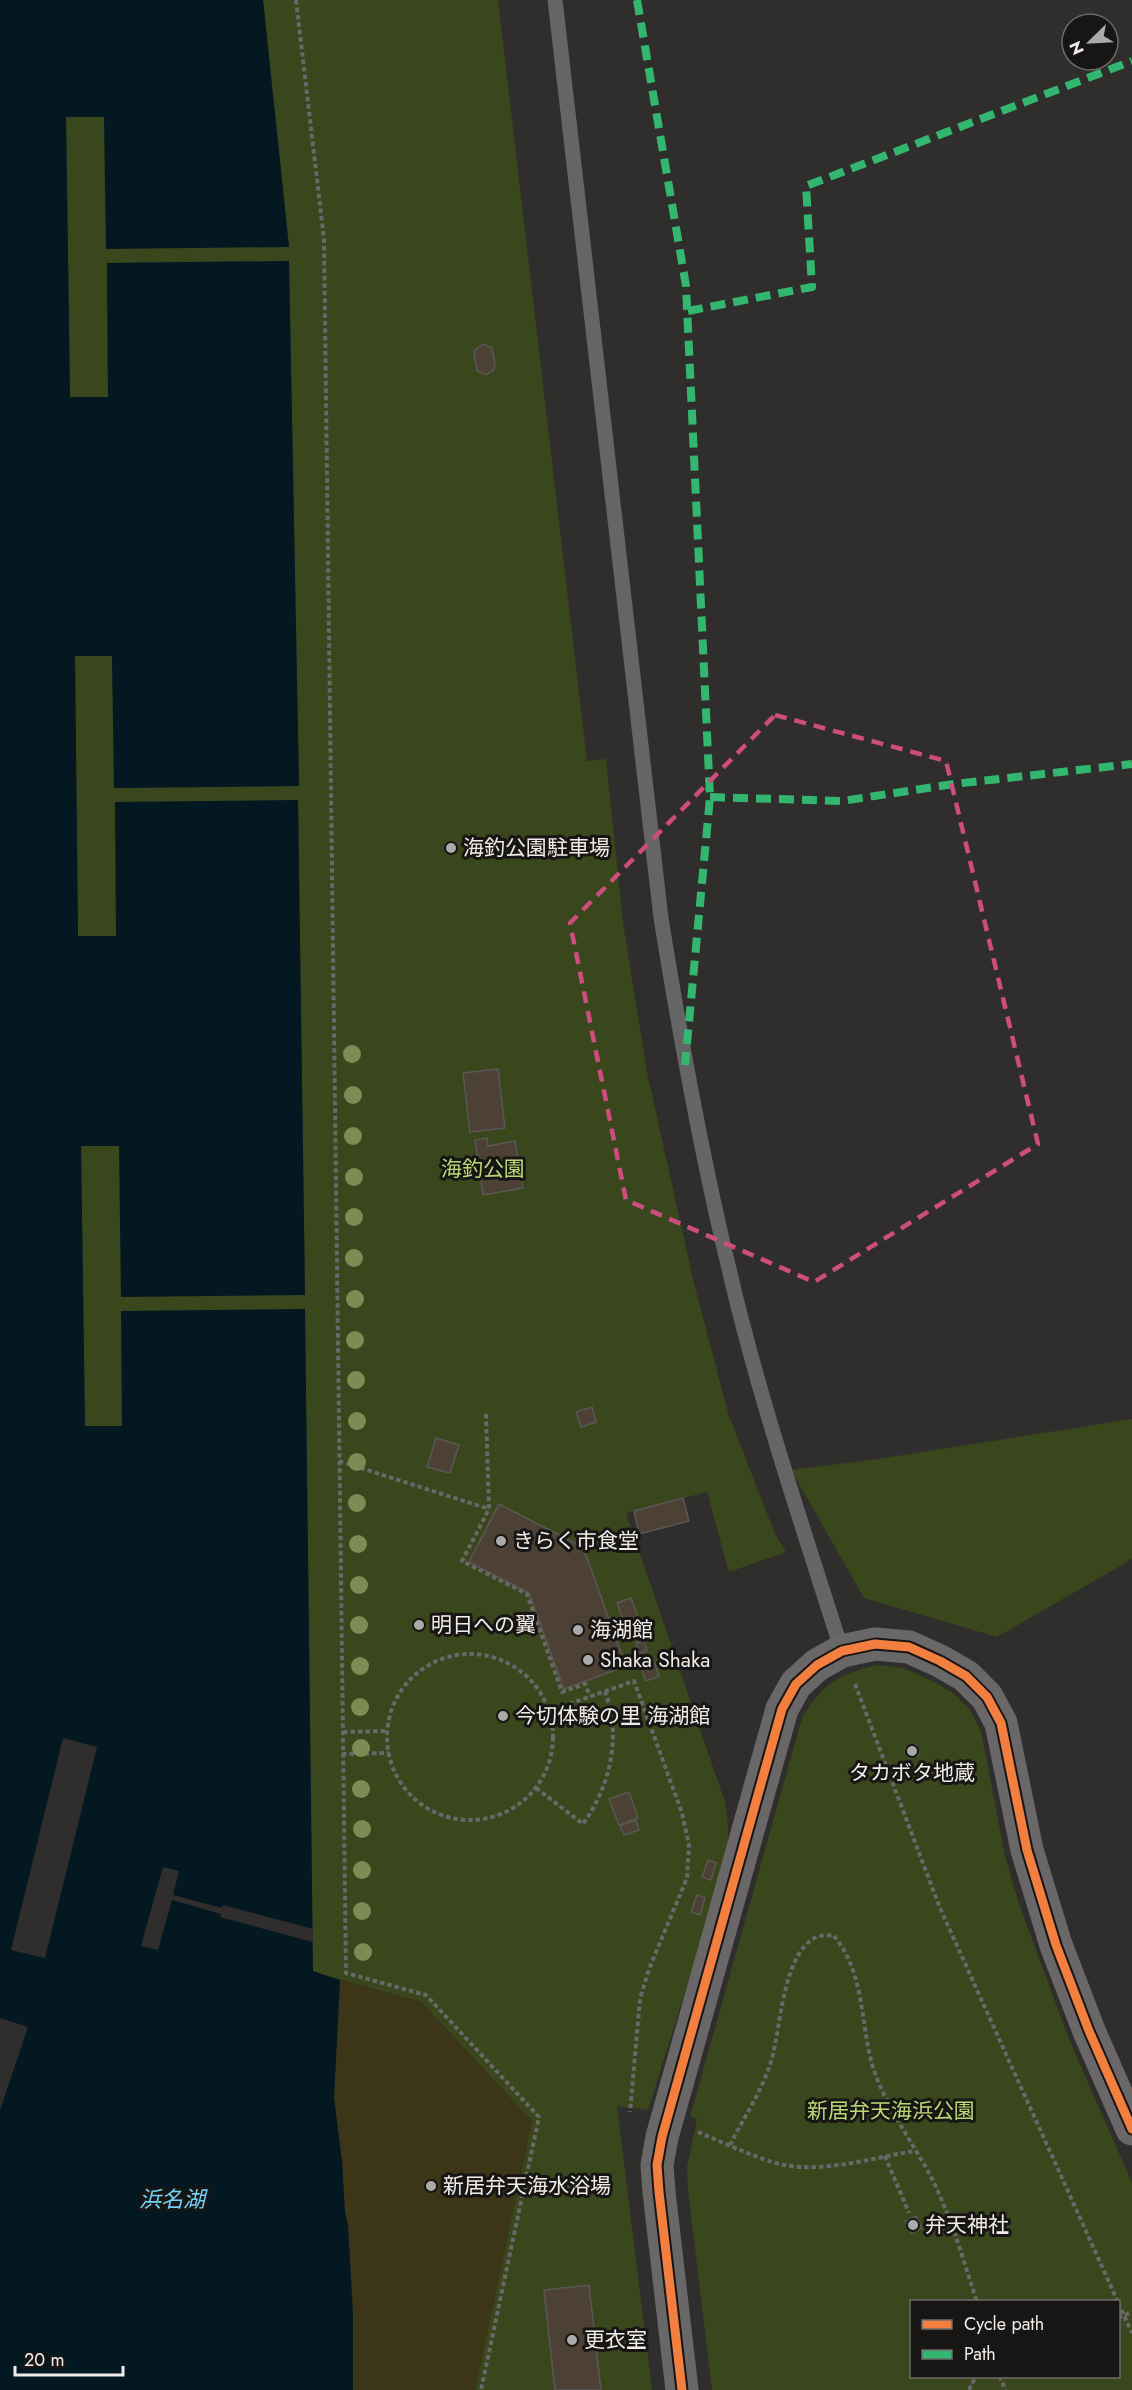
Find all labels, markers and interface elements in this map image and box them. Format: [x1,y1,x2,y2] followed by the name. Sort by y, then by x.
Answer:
[1060,12,1120,72] north arrow
[1064,37,1090,58] text: N
[463,833,610,863] place label: 海釣公園駐車場
[444,841,458,855] marker: 海釣公園駐車場
[441,1154,525,1184] park label: 海釣公園
[513,1526,639,1556] place label: きらく市食堂
[494,1534,508,1548] marker: きらく市食堂
[431,1610,536,1640] place label: 明日への翼
[590,1615,653,1645] place label: 海湖館
[412,1618,426,1632] marker: 明日への翼
[571,1623,585,1637] marker: 海湖館
[600,1645,710,1675] place label: Shaka Shaka
[581,1653,595,1667] marker: Shaka Shaka
[515,1701,710,1731] place label: 今切体験の里 海湖館
[496,1709,510,1723] marker: 今切体験の里 海湖館
[905,1744,919,1758] marker: タカボタ地蔵
[849,1758,975,1788] place label: タカボタ地蔵
[807,2096,975,2126] park label: 新居弁天海浜公園
[443,2171,611,2201] place label: 新居弁天海水浴場
[424,2179,438,2193] marker: 新居弁天海水浴場
[139,2183,208,2215] water label: 浜名湖
[925,2210,1009,2240] place label: 弁天神社
[906,2218,920,2232] marker: 弁天神社
[910,2300,1120,2378] legend
[964,2311,1044,2337] text: Cycle path
[584,2325,647,2355] place label: 更衣室
[565,2333,579,2347] marker: 更衣室
[15,2339,123,2377] scale bar
[964,2341,996,2367] text: Path
[24,2347,64,2373] text: 20 m

